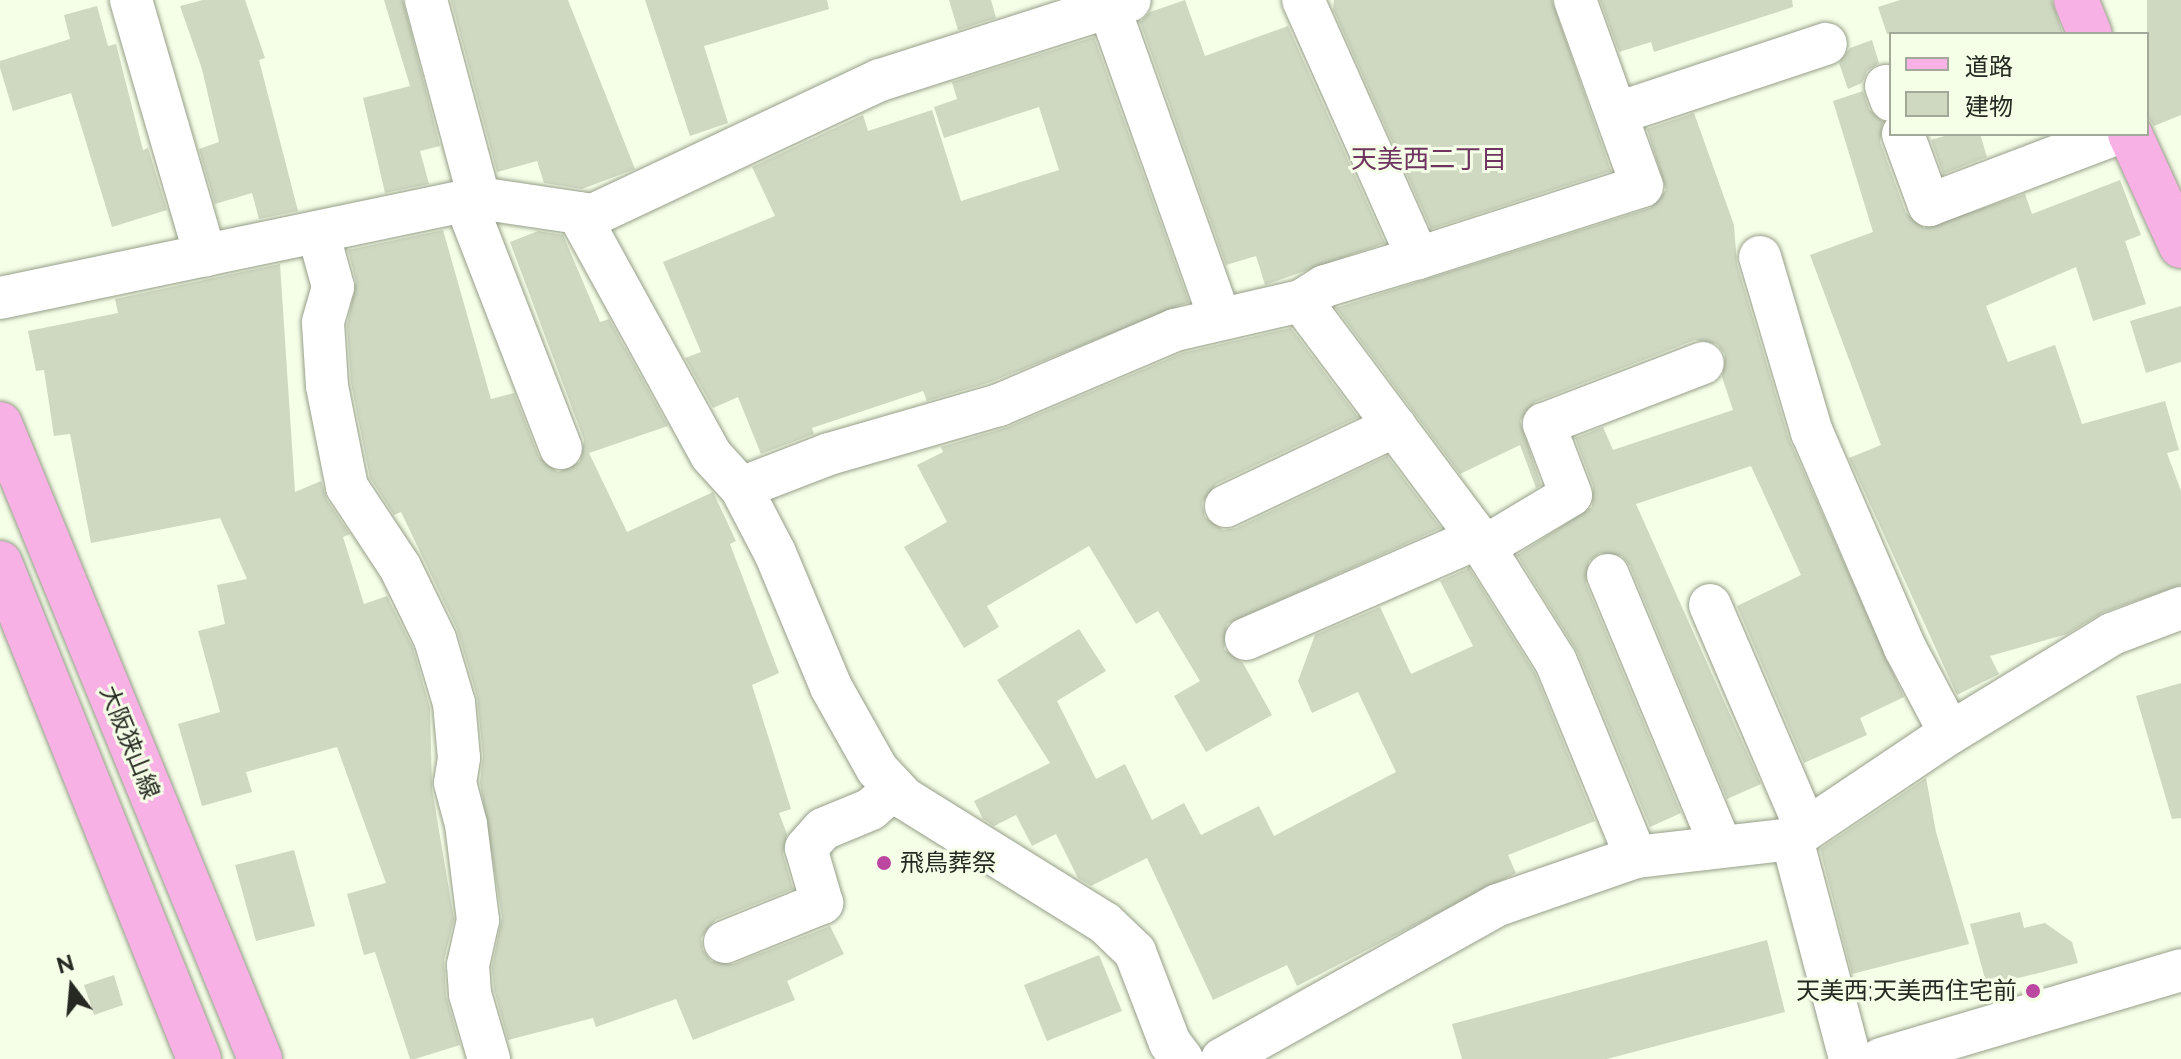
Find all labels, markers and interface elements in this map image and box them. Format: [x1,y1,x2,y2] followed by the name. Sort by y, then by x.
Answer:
[1889,32,2149,136] legend
[1965,52,2013,81] text: 道路
[1965,92,2013,121] text: 建物
[1351,144,1507,176] district label: 天美西二丁目
[94,681,166,803] street label: 大阪狭山線
[900,849,996,877] place label: 飛鳥葬祭
[875,854,893,872] marker: 飛鳥葬祭
[32,947,112,1027] north arrow
[54,949,77,979] text: N
[1796,977,2017,1005] place label: 天美西;天美西住宅前
[2024,982,2042,1000] marker: 天美西;天美西住宅前

